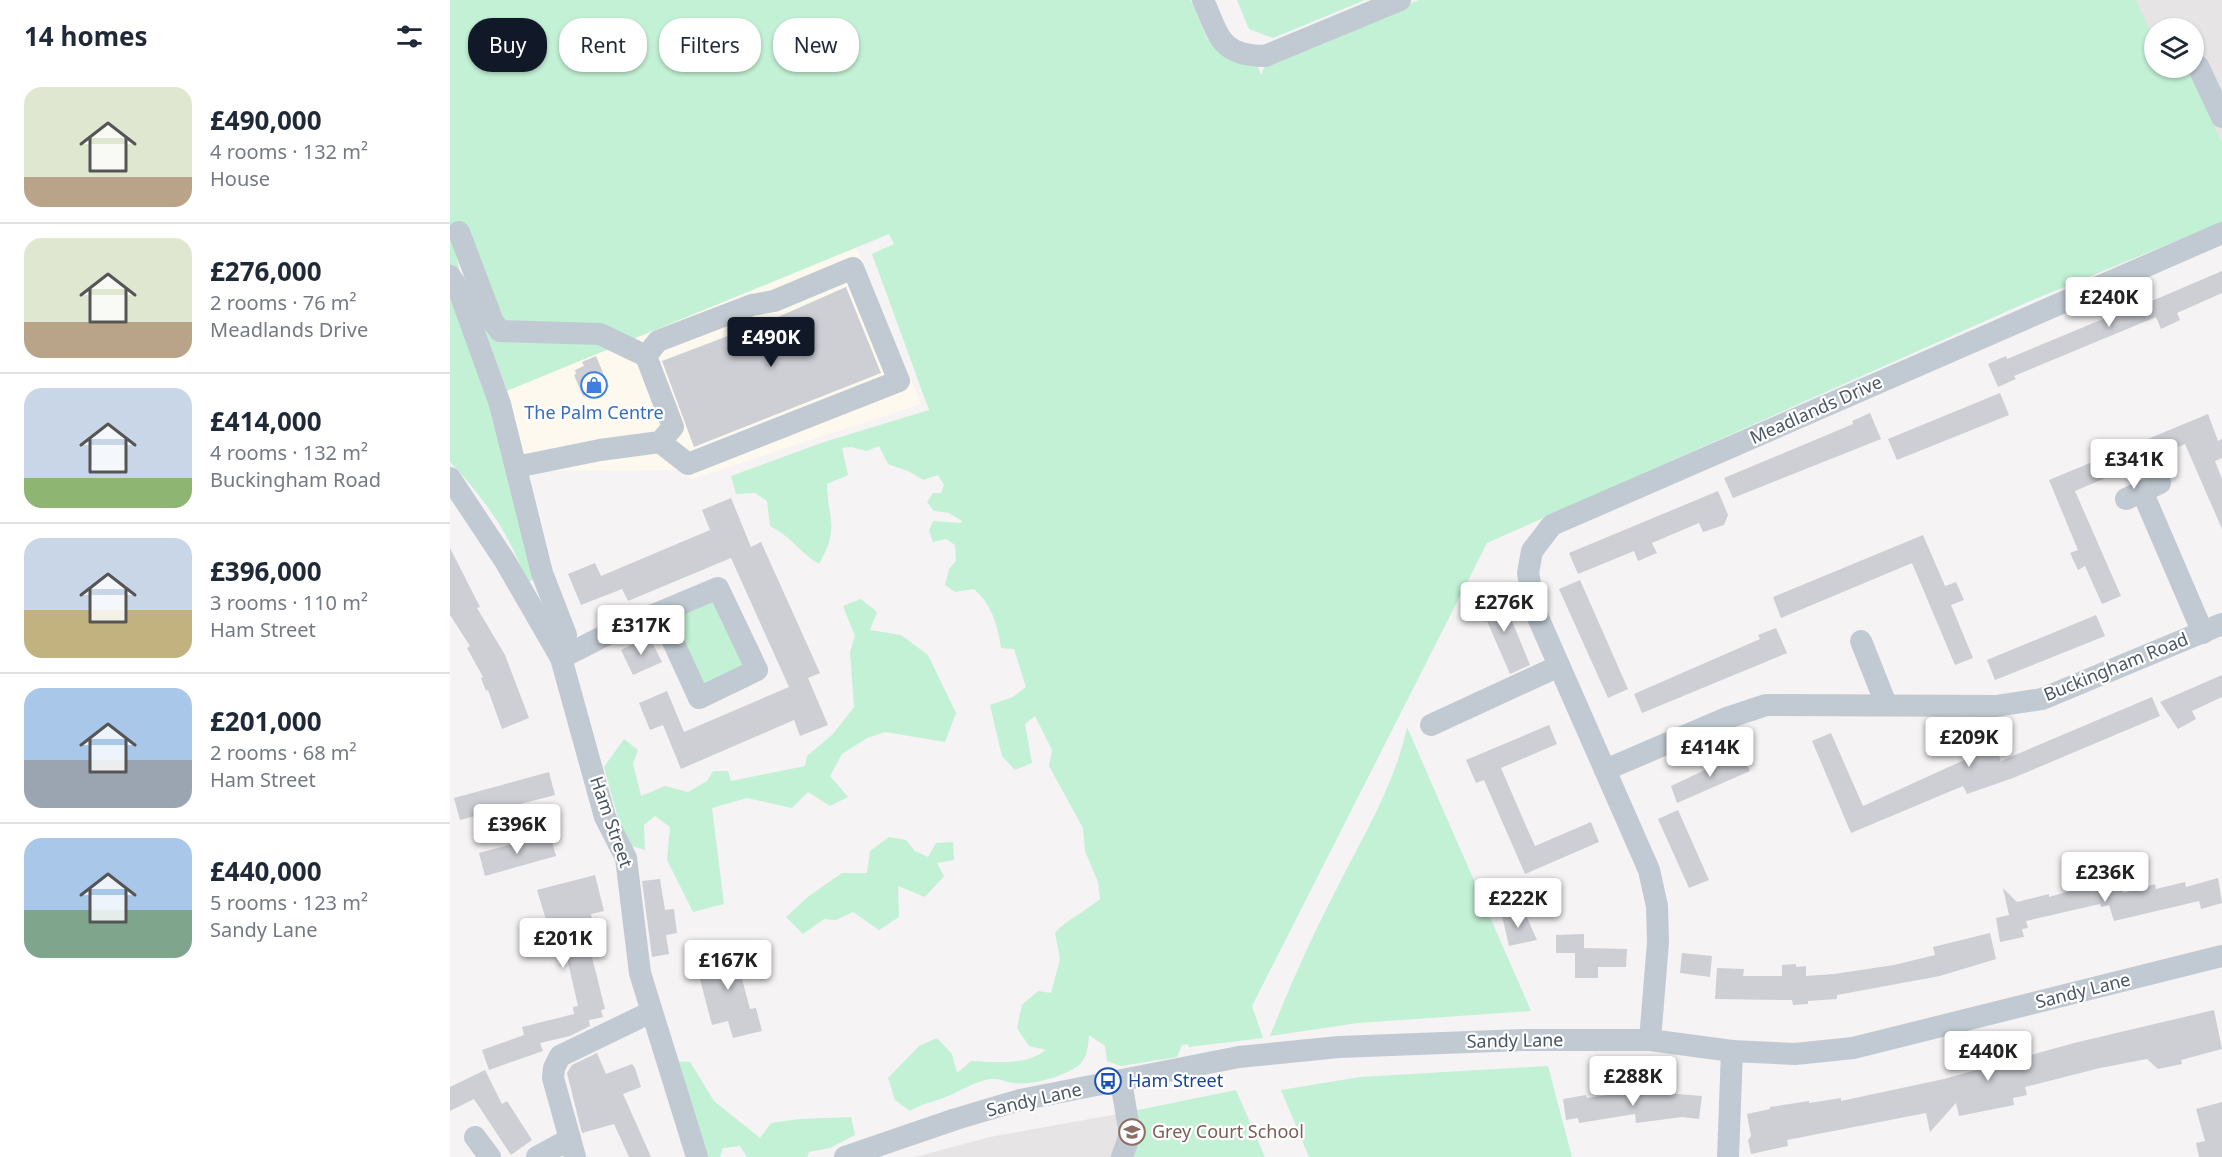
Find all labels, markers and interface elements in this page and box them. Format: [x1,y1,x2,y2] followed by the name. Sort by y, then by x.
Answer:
[24,18,148,54] text: 14 homes
[468,18,547,72] chip: Buy
[559,18,647,72] chip: Rent
[659,18,761,72] chip: Filters
[773,18,859,72] chip: New
[2144,18,2204,78] map controls
[2144,18,2204,78] button: layers
[393,20,426,53] icon: filters
[210,102,322,138] text: £490,000
[72,111,144,183] icon: home
[210,138,368,165] text: 4 rooms · 132 m²
[210,165,270,192] text: House
[210,253,322,289] text: £276,000
[72,262,144,334] icon: home
[2067,277,2151,328] pin: £240K
[2079,283,2139,310] text: £240K
[210,289,357,316] text: 2 rooms · 76 m²
[210,316,368,343] text: Meadlands Drive
[729,317,813,368] pin: £490K
[741,323,801,350] text: £490K
[1746,369,1886,449] street label: Meadlands Drive
[579,370,609,400] shop icon: The Palm Centre
[524,400,664,424] place label: The Palm Centre
[210,403,322,439] text: £414,000
[72,412,144,484] icon: home
[210,439,368,466] text: 4 rooms · 132 m²
[2092,439,2176,490] pin: £341K
[2104,445,2164,472] text: £341K
[210,466,381,493] text: Buckingham Road
[210,553,322,589] text: £396,000
[72,562,144,634] icon: home
[1462,582,1546,633] pin: £276K
[1474,588,1534,615] text: £276K
[210,589,368,616] text: 3 rooms · 110 m²
[599,605,683,656] pin: £317K
[611,611,671,638] text: £317K
[210,616,316,643] text: Ham Street
[2040,626,2191,706] street label: Buckingham Road
[210,703,322,739] text: £201,000
[72,712,144,784] icon: home
[1927,717,2011,768] pin: £209K
[1939,723,1999,750] text: £209K
[1668,727,1752,778] pin: £414K
[1680,733,1740,760] text: £414K
[210,739,357,766] text: 2 rooms · 68 m²
[210,766,316,793] text: Ham Street
[585,773,639,871] street label: Ham Street
[475,804,559,855] pin: £396K
[487,810,547,837] text: £396K
[2063,852,2147,903] pin: £236K
[210,853,322,889] text: £440,000
[2075,858,2135,885] text: £236K
[72,862,144,934] icon: home
[1476,878,1560,929] pin: £222K
[1488,884,1548,911] text: £222K
[210,889,368,916] text: 5 rooms · 123 m²
[210,916,318,943] text: Sandy Lane
[521,918,605,969] pin: £201K
[533,924,593,951] text: £201K
[686,940,770,991] pin: £167K
[698,946,758,973] text: £167K
[2033,967,2133,1013] street label: Sandy Lane
[1466,1027,1564,1053] street label: Sandy Lane
[1946,1031,2030,1082] pin: £440K
[1958,1037,2018,1064] text: £440K
[1591,1056,1675,1107] pin: £288K
[1603,1062,1663,1089] text: £288K
[1093,1066,1123,1096] bus stop icon: Ham Street
[1128,1068,1224,1092] place label: Ham Street
[984,1076,1084,1122] street label: Sandy Lane
[1117,1117,1147,1147] school or university icon: Grey Court School
[1152,1119,1304,1143] place label: Grey Court School

